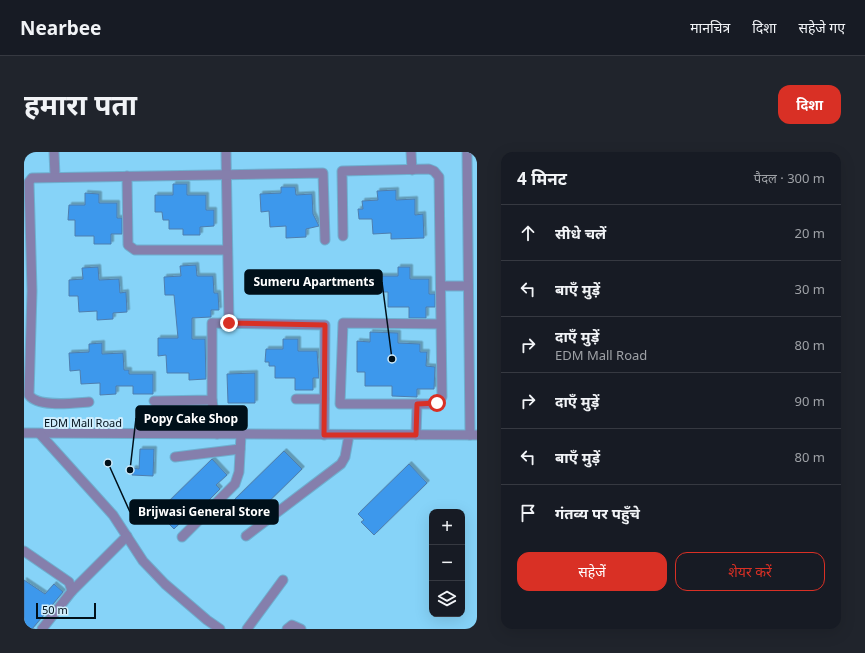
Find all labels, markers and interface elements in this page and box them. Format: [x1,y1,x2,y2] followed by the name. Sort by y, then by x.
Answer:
[20,15,101,41] text: Nearbee
[690,18,730,37] text: मानचित्र
[752,18,776,37] text: दिशा
[798,18,845,37] text: सहेजे गए
[24,85,137,123] text: हमारा पता
[778,85,841,124] button: दिशा
[517,167,567,190] text: 4 मिनट
[754,169,825,187] text: पैदल · 300 m
[517,222,539,244] icon: ahead
[555,223,606,243] text: सीधे चलें
[795,224,825,242] text: 20 m
[245,270,382,294] callout: Sumeru Apartments
[253,273,375,290] text: Sumeru Apartments
[517,278,539,300] icon: left
[555,279,600,299] text: बाएँ मुड़ें
[795,280,825,298] text: 30 m
[220,314,238,332] route end
[555,326,599,346] text: दाएँ मुड़ें
[517,334,539,356] icon: right
[795,336,825,354] text: 80 m
[555,346,647,364] text: EDM Mall Road
[517,390,539,412] icon: right
[555,391,599,411] text: दाएँ मुड़ें
[795,392,825,410] text: 90 m
[428,394,446,412] route start
[136,406,247,430] callout: Popy Cake Shop
[144,410,239,427] text: Popy Cake Shop
[44,415,122,430] street label: EDM Mall Road
[517,446,539,468] icon: left
[555,447,600,467] text: बाएँ मुड़ें
[795,448,825,466] text: 80 m
[130,500,278,524] callout: Brijwasi General Store
[517,502,539,524] icon: arrive
[138,503,270,520] text: Brijwasi General Store
[555,503,640,523] text: गंतव्य पर पहुँचे
[429,509,465,617] map controls
[429,509,465,545] button: +
[429,545,465,581] button: −
[517,552,667,591] button: सहेजें
[675,552,825,591] button: शेयर करें
[429,581,465,617] button: layers
[36,601,96,620] scale bar
[42,602,68,617] text: 50 m

